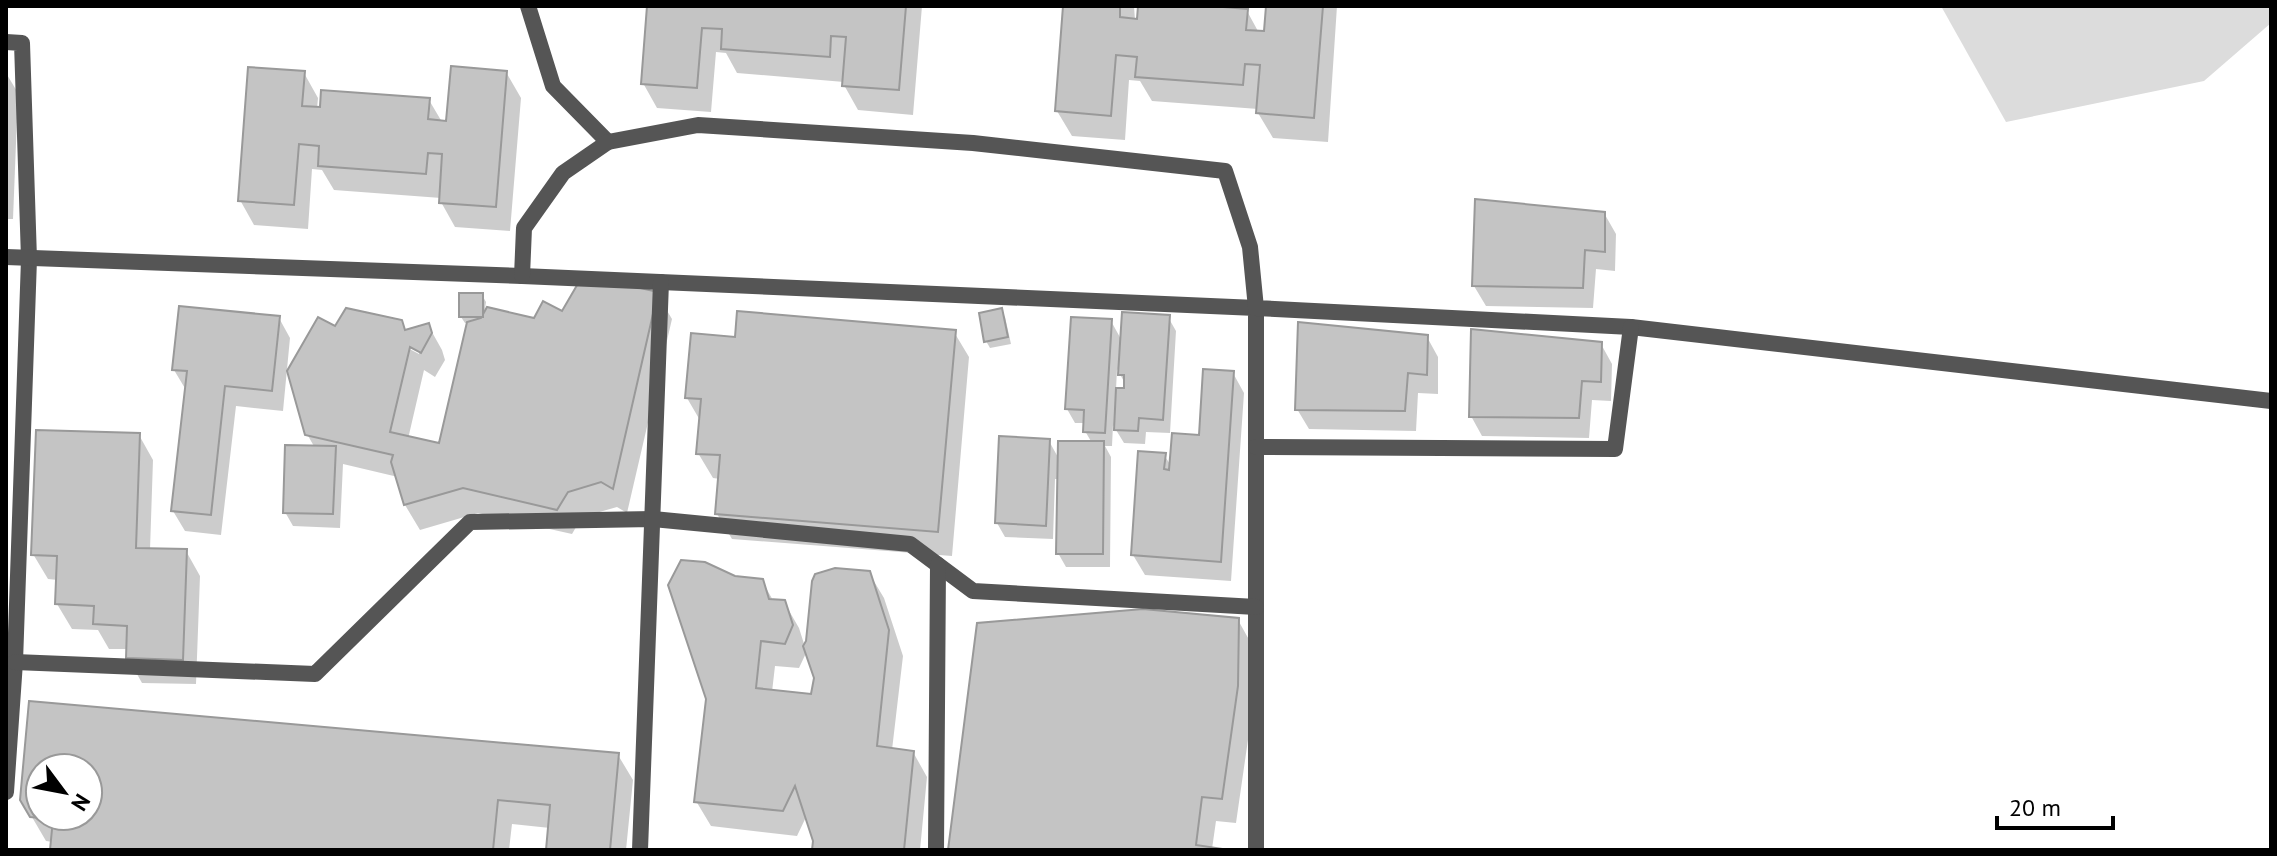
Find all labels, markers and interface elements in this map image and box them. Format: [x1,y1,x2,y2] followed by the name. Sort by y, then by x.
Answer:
[24,752,104,832] north arrow
[1997,780,2113,830] scale bar
[65,789,97,816] text: N
[2009,792,2061,823] text: 20 m

